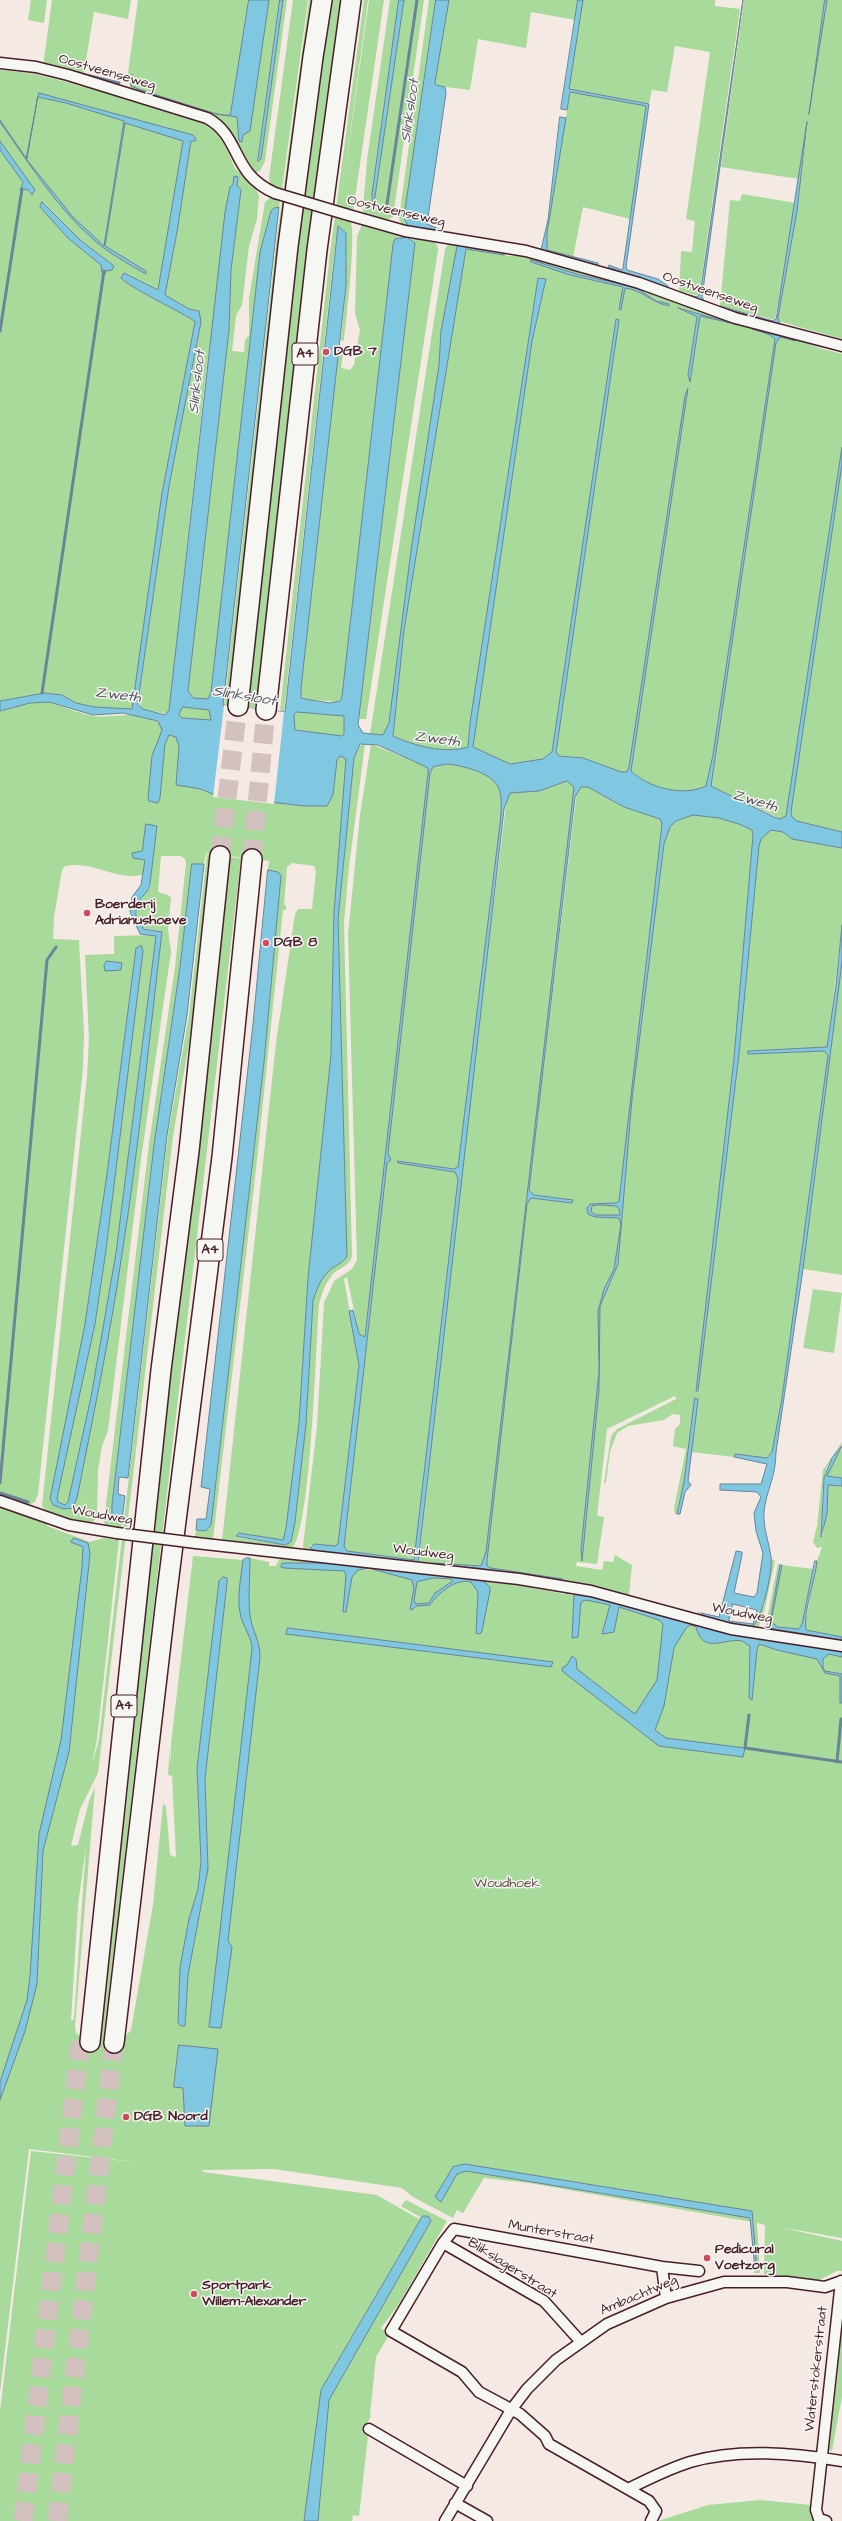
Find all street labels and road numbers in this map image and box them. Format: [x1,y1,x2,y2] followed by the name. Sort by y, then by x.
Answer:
[57,51,157,95] street label: Oostveenseweg
[345,193,447,231] street label: Oostveenseweg
[660,269,760,317] street label: Oostveenseweg
[292,343,318,365] road number: A4
[197,1239,223,1261] road number: A4
[70,1502,134,1530] street label: Woudweg
[391,1541,455,1565] street label: Woudweg
[710,1600,774,1628] street label: Woudweg
[111,1695,137,1717] road number: A4
[507,2217,595,2249] street label: Munterstraat
[464,2235,560,2303] street label: Blikslagerstraat
[598,2272,680,2320] street label: Ambachtweg
[802,2305,832,2433] street label: Waterstokerstraat

